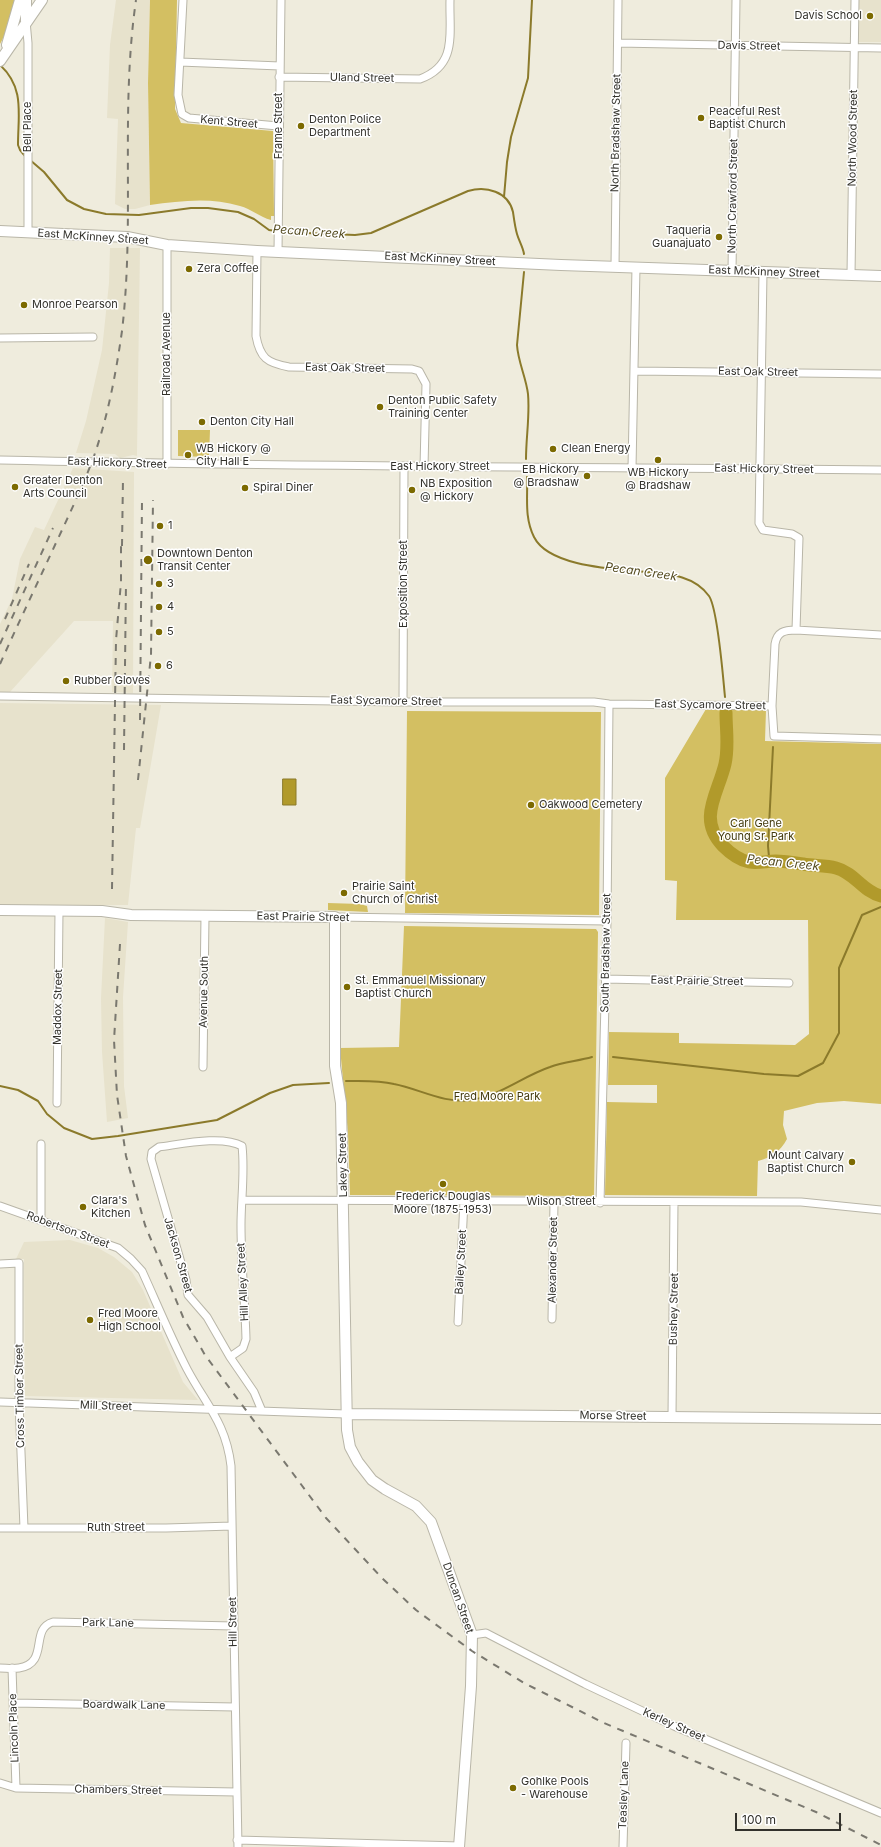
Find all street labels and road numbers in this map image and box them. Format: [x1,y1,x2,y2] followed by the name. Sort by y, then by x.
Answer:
[718,39,780,53] street label: Davis Street
[330,71,394,85] street label: Uland Street
[608,74,624,192] street label: North Bradshaw Street
[846,90,860,186] street label: North Wood Street
[272,93,286,159] street label: Frame Street
[21,102,35,152] street label: Bell Place
[200,113,258,131] street label: Kent Street
[725,138,741,254] street label: North Crawford Street
[37,227,149,247] street label: East McKinney Street
[384,249,496,269] street label: East McKinney Street
[708,263,820,281] street label: East McKinney Street
[160,312,174,396] street label: Railroad Avenue
[305,361,385,375] street label: East Oak Street
[718,365,798,379] street label: East Oak Street
[67,455,167,471] street label: East Hickory Street
[390,460,490,474] street label: East Hickory Street
[714,462,814,476] street label: East Hickory Street
[397,540,411,628] street label: Exposition Street
[330,693,442,709] street label: East Sycamore Street
[654,697,766,713] street label: East Sycamore Street
[598,893,614,1013] street label: South Bradshaw Street
[256,910,350,924] street label: East Prairie Street
[197,956,211,1028] street label: Avenue South
[51,969,65,1045] street label: Maddox Street
[650,974,744,988] street label: East Prairie Street
[336,1133,350,1197] street label: Lakey Street
[526,1195,596,1209] street label: Wilson Street
[25,1209,111,1251] street label: Robertson Street
[161,1216,195,1294] street label: Jackson Street
[546,1217,560,1303] street label: Alexander Street
[453,1229,469,1295] street label: Bailey Street
[234,1242,252,1322] street label: Hill Alley Street
[667,1273,681,1345] street label: Bushey Street
[12,1344,28,1448] street label: Cross Timber Street
[80,1398,132,1414] street label: Mill Street
[579,1409,647,1423] street label: Morse Street
[87,1521,145,1535] street label: Ruth Street
[440,1561,476,1635] street label: Duncan Street
[226,1597,240,1647] street label: Hill Street
[82,1616,134,1630] street label: Park Lane
[6,1693,22,1763] street label: Lincoln Place
[82,1698,166,1712] street label: Boardwalk Lane
[641,1705,707,1745] street label: Kerley Street
[616,1761,632,1829] street label: Teasley Lane
[74,1783,162,1797] street label: Chambers Street

